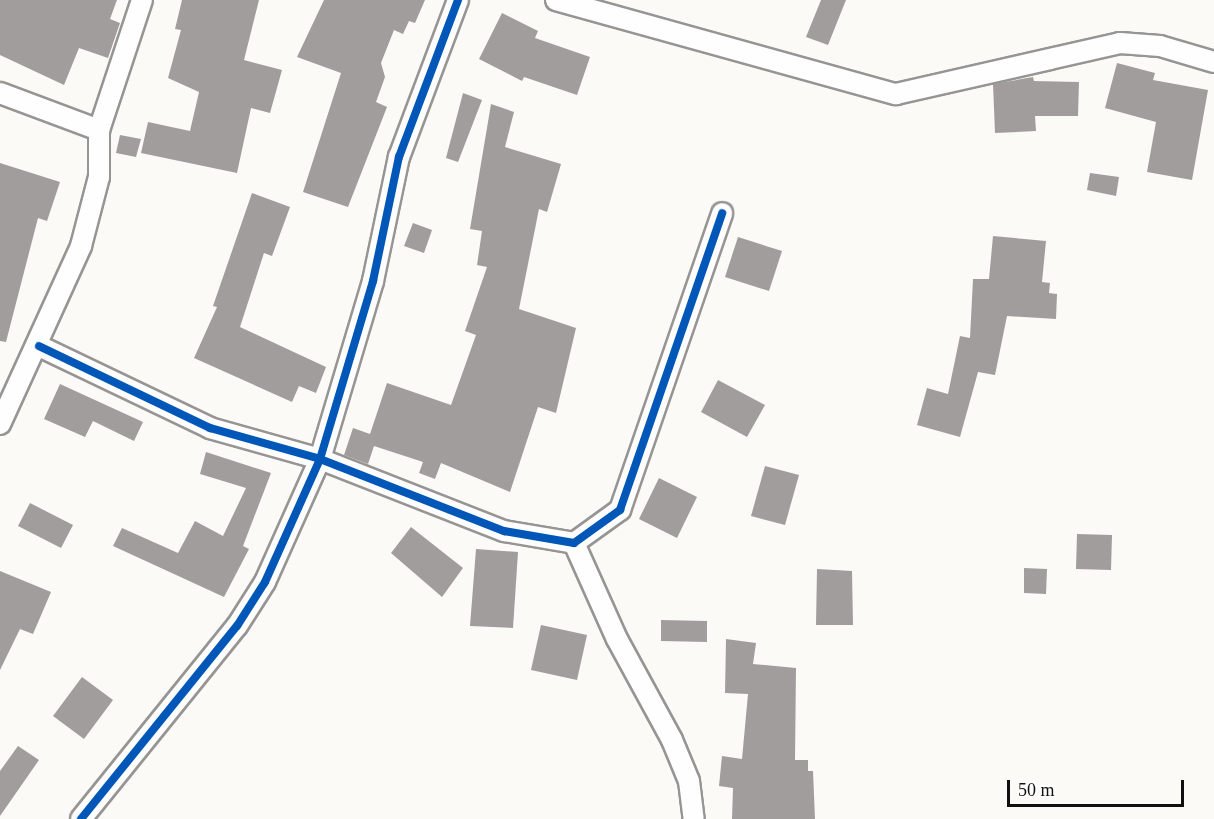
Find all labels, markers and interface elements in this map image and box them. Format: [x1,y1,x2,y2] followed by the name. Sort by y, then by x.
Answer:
[1010,768,1187,806] scale bar
[1018,780,1055,800] text: 50 m

